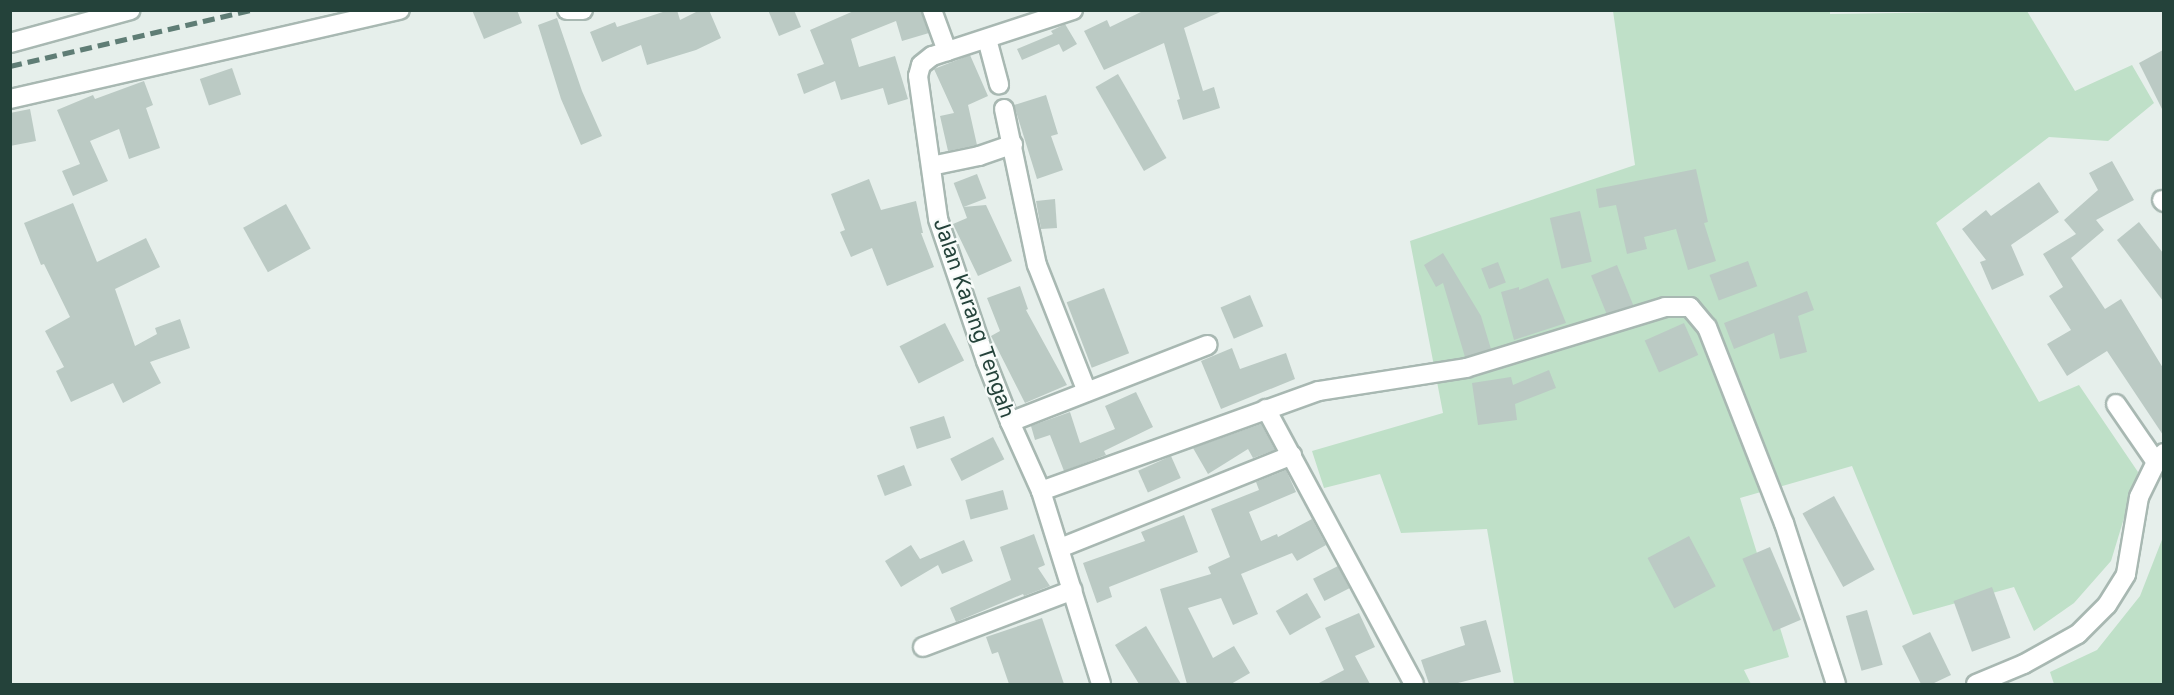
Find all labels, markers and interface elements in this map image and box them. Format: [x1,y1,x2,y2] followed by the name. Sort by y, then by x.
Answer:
[928,215,1020,421] street label: Jalan Karang Tengah

